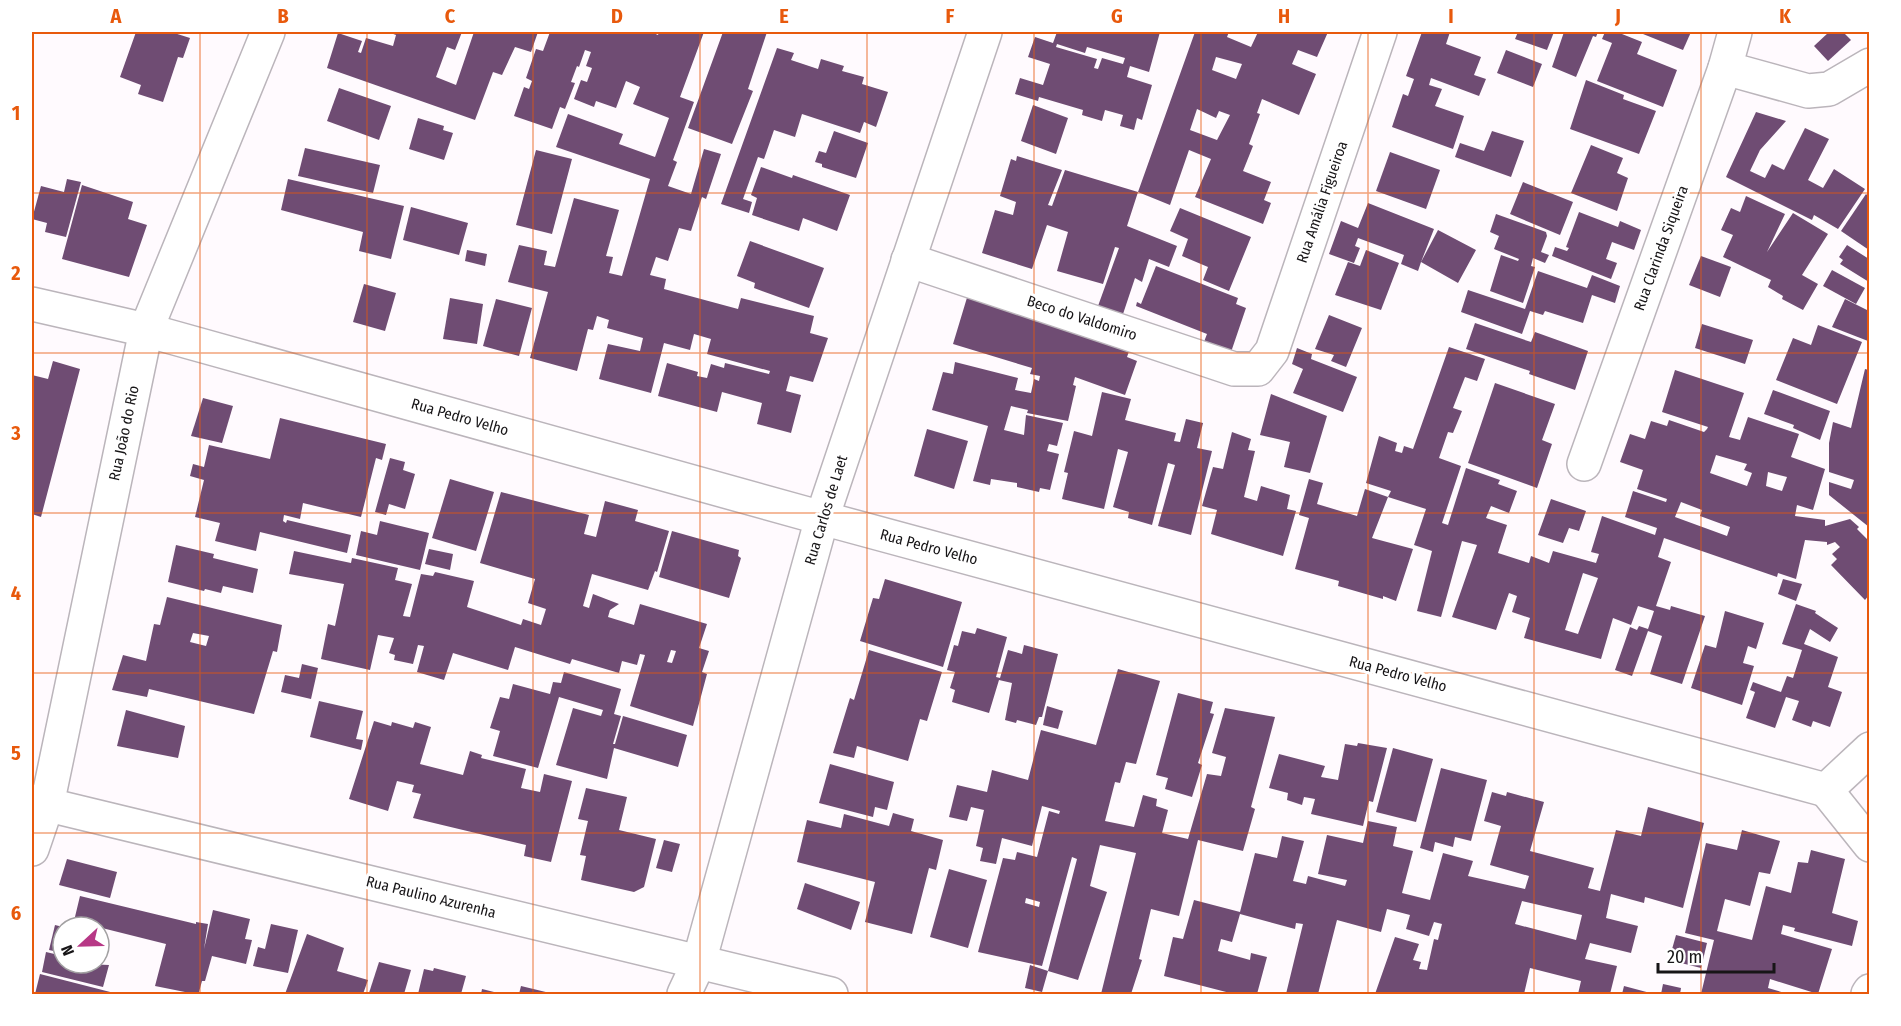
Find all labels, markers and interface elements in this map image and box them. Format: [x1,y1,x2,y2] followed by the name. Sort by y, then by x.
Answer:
[110,4,123,28] text: A
[277,4,289,28] text: B
[445,4,456,28] text: C
[611,4,623,28] text: D
[779,4,789,28] text: E
[946,4,955,28] text: F
[1111,4,1123,28] text: G
[1278,4,1290,28] text: H
[1448,4,1454,28] text: I
[1614,4,1621,28] text: J
[1779,4,1791,28] text: K
[12,101,20,125] text: 1
[1293,139,1351,265] street label: Rua Amália Figueiroa
[1630,183,1692,313] street label: Rua Clarinda Siqueira
[10,261,21,285] text: 2
[1025,292,1139,344] street label: Beco do Valdomiro
[105,384,143,482] street label: Rua João do Rio
[409,395,511,440] street label: Rua Pedro Velho
[10,421,21,445] text: 3
[801,453,851,567] street label: Rua Carlos de Laet
[878,525,980,569] street label: Rua Pedro Velho
[11,581,21,605] text: 4
[1347,652,1449,696] street label: Rua Pedro Velho
[11,741,21,765] text: 5
[364,872,498,922] street label: Rua Paulino Azurenha
[11,901,21,925] text: 6
[51,915,111,975] north arrow
[1658,936,1774,974] scale bar
[57,942,78,958] text: N
[1667,946,1702,968] text: 20 m

